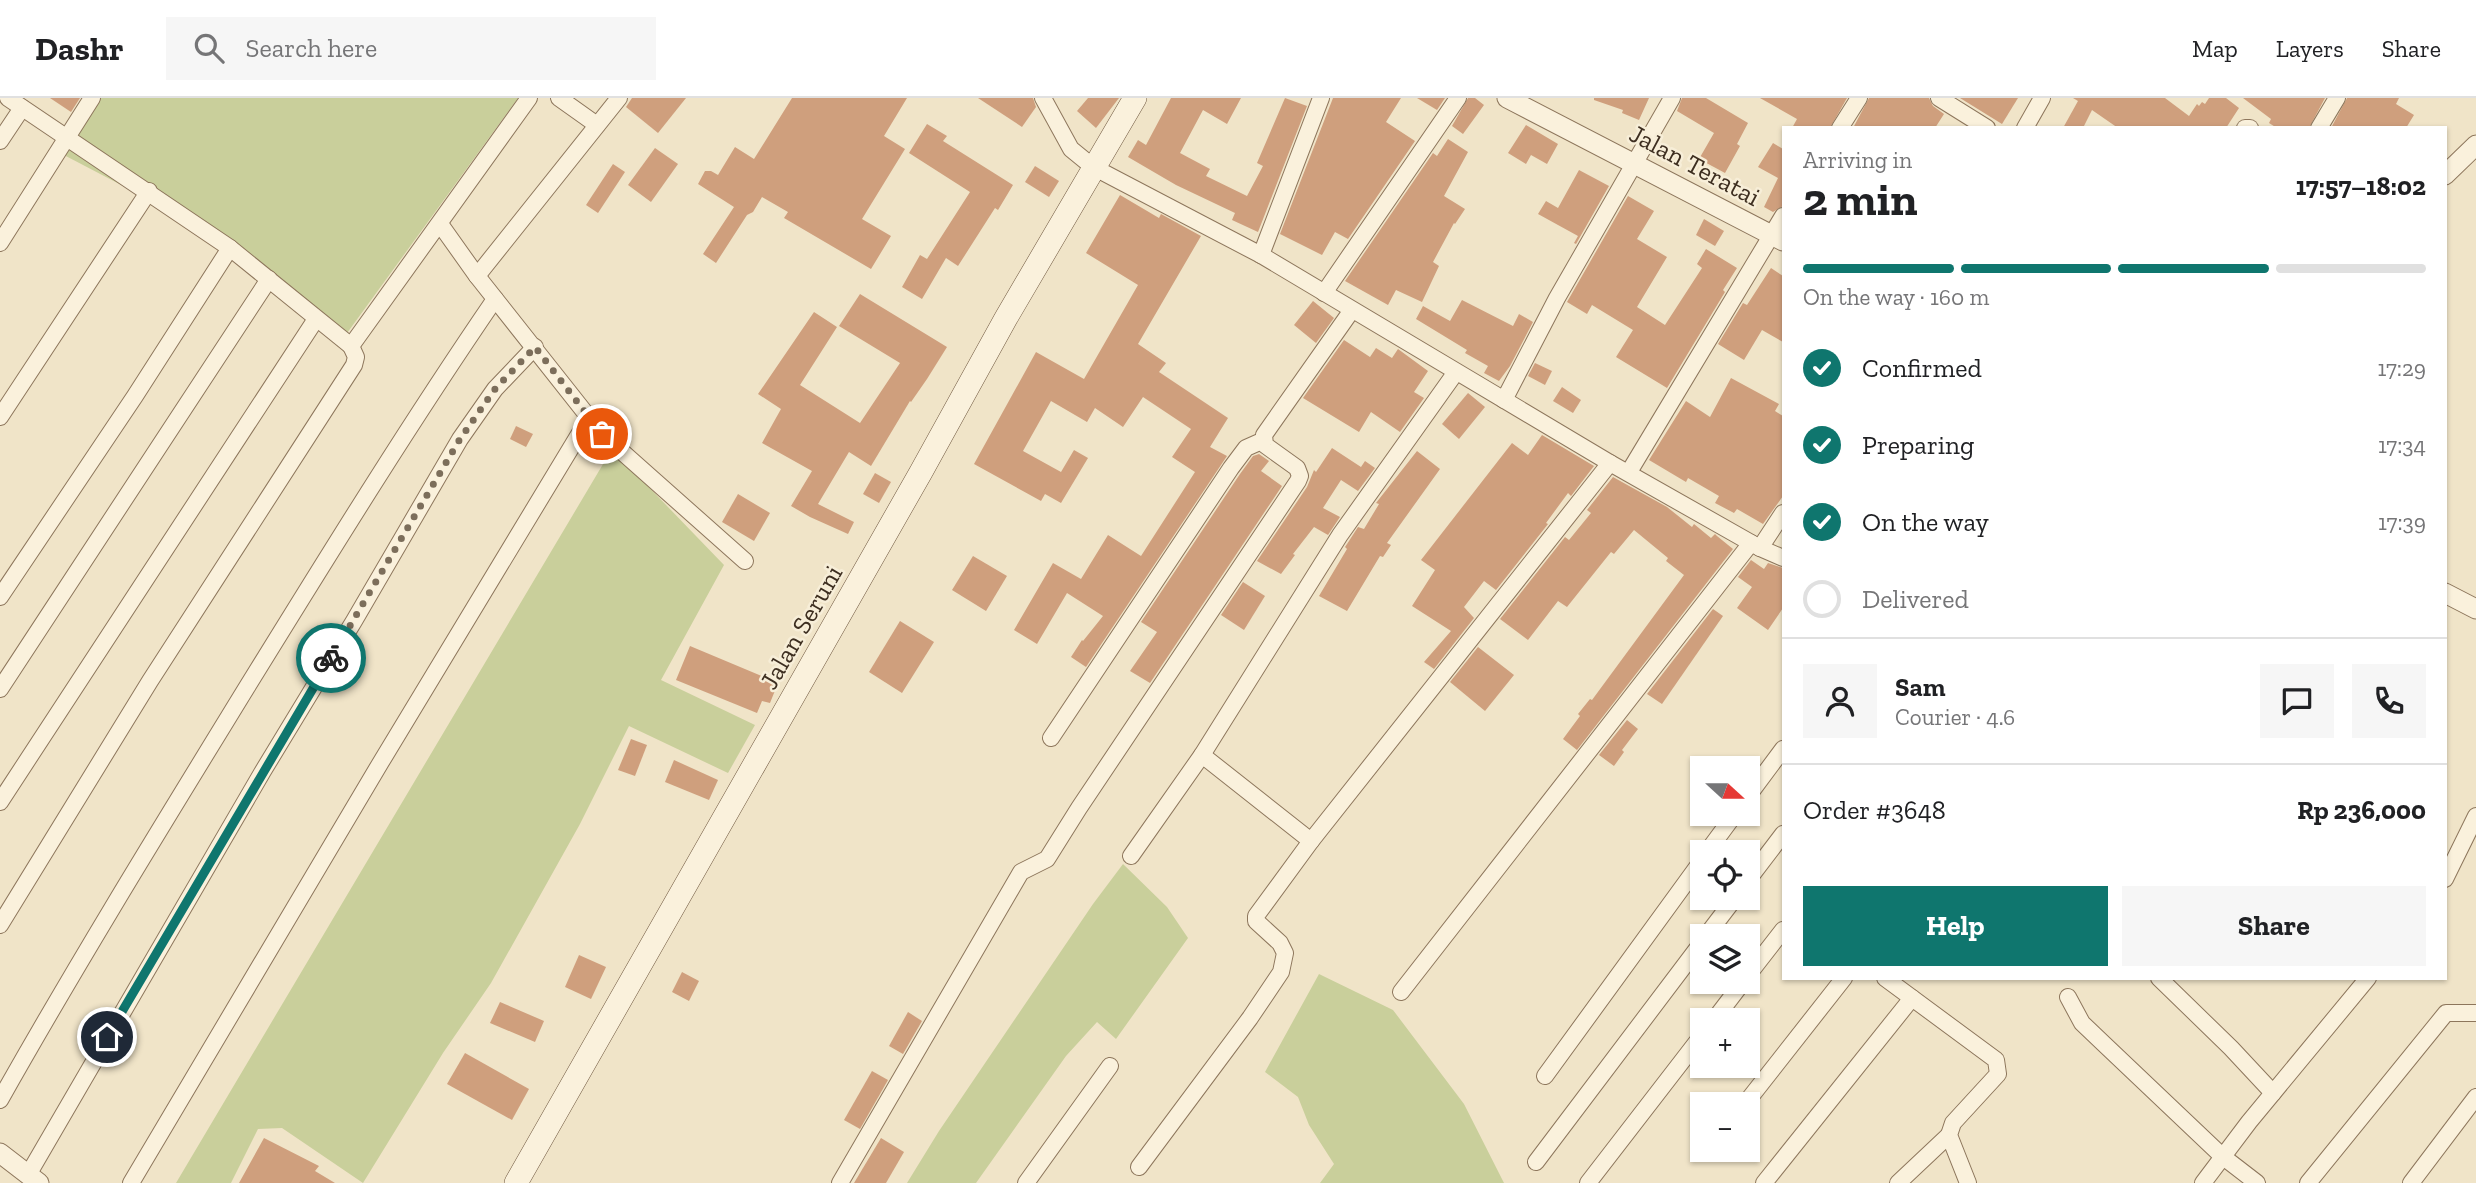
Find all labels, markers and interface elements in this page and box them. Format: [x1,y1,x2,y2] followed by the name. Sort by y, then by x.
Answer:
[166,17,656,80] search box
[35,29,124,68] text: Dashr
[190,29,228,67] icon: search
[246,32,377,64] text: Search here
[2192,34,2238,63] text: Map
[2276,34,2344,63] text: Layers
[2382,34,2441,63] text: Share
[1624,117,1766,213] street label: Jalan Teratai
[1803,146,1912,174] text: Arriving in
[2296,170,2426,202] text: 17:57–18:02
[1803,172,1918,227] text: 2 min
[1803,283,1989,311] text: On the way · 160 m
[1803,349,1841,387] icon: check
[1862,352,1982,384] text: Confirmed
[2377,354,2426,382] text: 17:29
[572,404,632,464] pin
[583,415,621,453] icon: bag
[1803,426,1841,464] icon: check
[1862,429,1974,461] text: Preparing
[2378,431,2426,459] text: 17:34
[1803,503,1841,541] icon: check
[1862,506,1989,538] text: On the way
[2378,508,2426,536] text: 17:39
[753,559,849,695] street label: Jalan Seruni
[1862,583,1969,615] text: Delivered
[296,623,366,693] courier
[312,639,350,677] icon: bike
[1803,664,1877,738] button: person
[2260,664,2334,738] button: chat
[2352,664,2426,738] button: phone
[1895,671,1945,703] text: Sam
[1895,703,2015,731] text: Courier · 4.6
[1690,756,1760,826] north arrow
[1690,756,1760,1162] map controls
[1803,794,1946,826] text: Order #3648
[2297,794,2426,826] text: Rp 236,000
[1690,840,1760,910] button: locate
[1803,886,2108,966] button: Help
[2122,886,2426,966] button: Share
[1690,924,1760,994] button: layers
[77,1007,137,1067] pin
[1690,1008,1760,1078] button: +
[88,1018,126,1056] icon: home
[1690,1092,1760,1162] button: −

